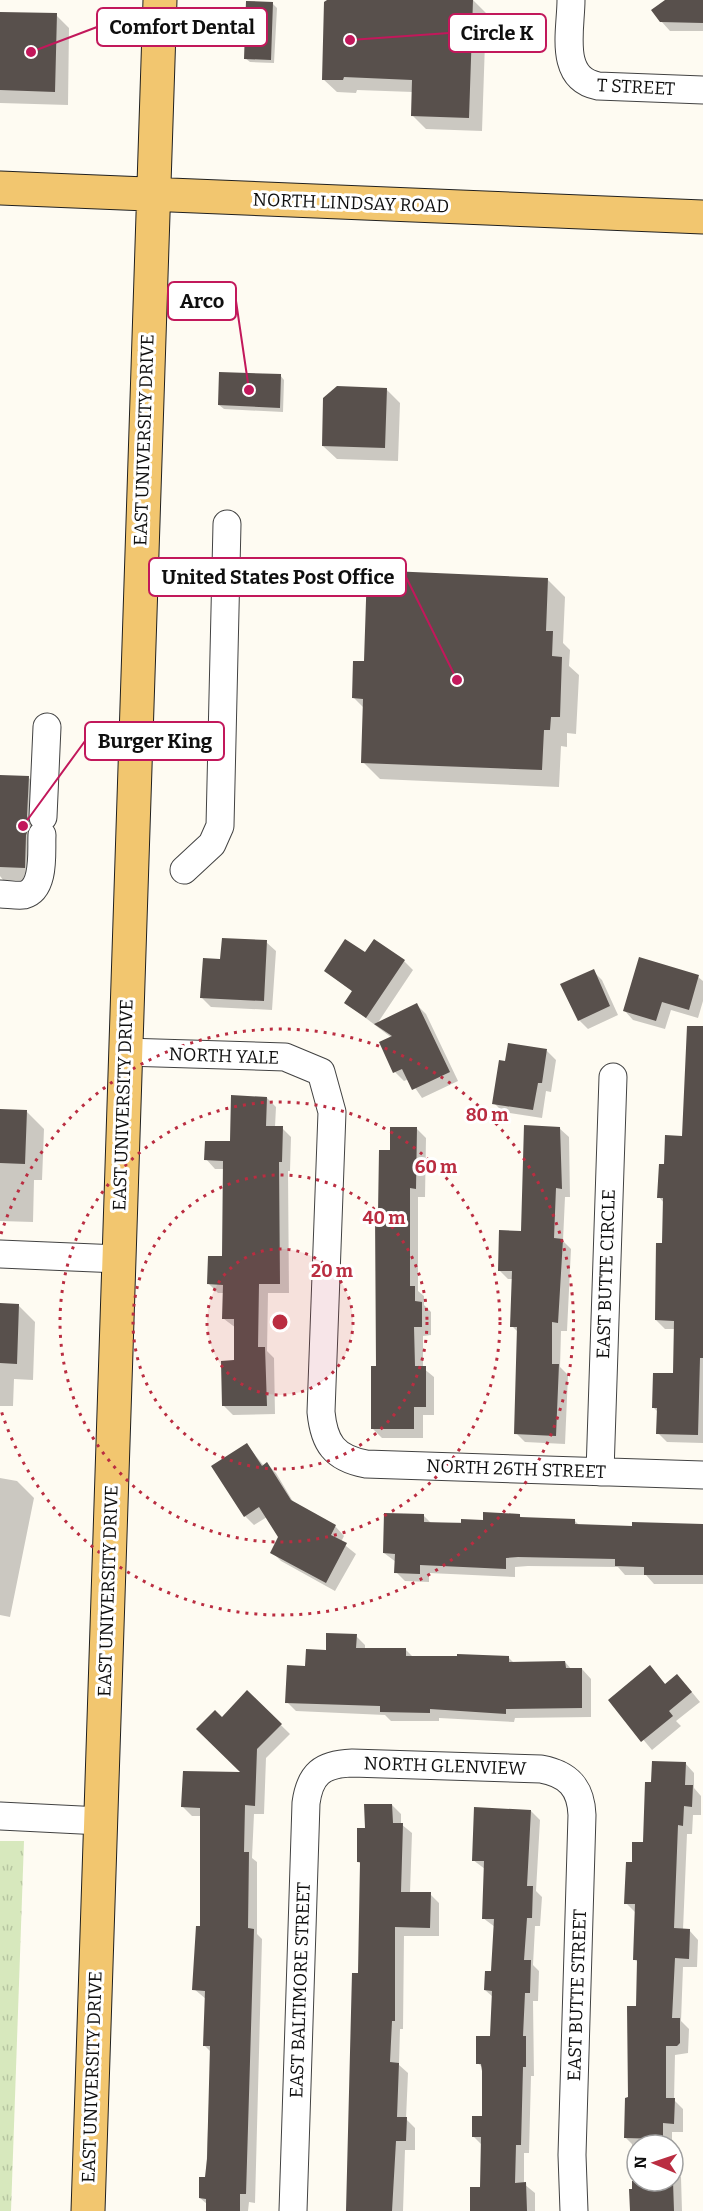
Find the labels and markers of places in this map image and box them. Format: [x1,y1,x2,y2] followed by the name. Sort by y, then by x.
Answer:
[97,8,267,46] callout: Comfort Dental
[449,14,546,52] callout: Circle K
[168,282,236,320] callout: Arco
[149,558,406,596] callout: United States Post Office
[85,722,224,760] callout: Burger King
[270,1312,290,1332] centre of rings

